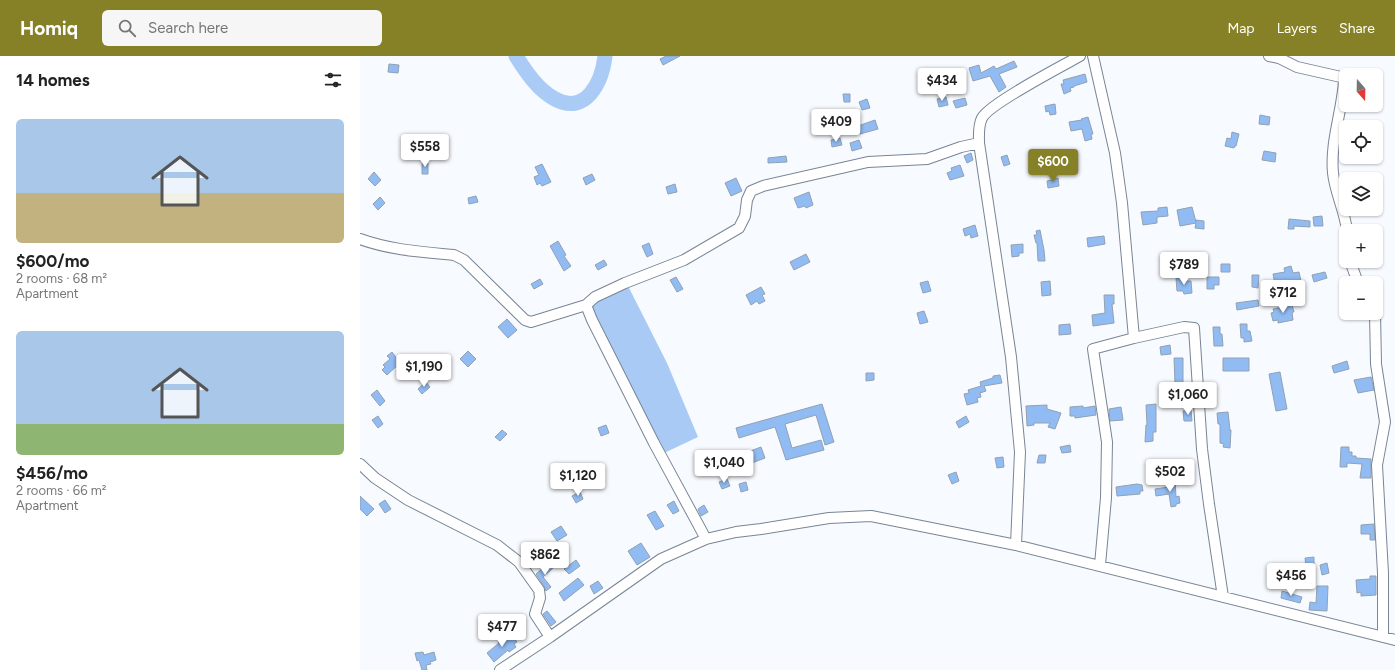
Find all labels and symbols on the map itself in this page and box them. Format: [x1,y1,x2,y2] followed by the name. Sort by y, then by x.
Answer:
[918,68,966,102] pin: $434
[1339,68,1383,112] north arrow
[812,109,860,143] pin: $409
[401,134,449,168] pin: $558
[1029,149,1077,183] pin: $600
[1160,252,1208,286] pin: $789
[1259,280,1307,314] pin: $712
[391,354,457,388] pin: $1,190
[1155,382,1221,416] pin: $1,060
[691,450,757,484] pin: $1,040
[1146,459,1194,493] pin: $502
[545,463,611,497] pin: $1,120
[521,542,569,576] pin: $862
[1267,563,1315,597] pin: $456
[478,614,526,648] pin: $477

